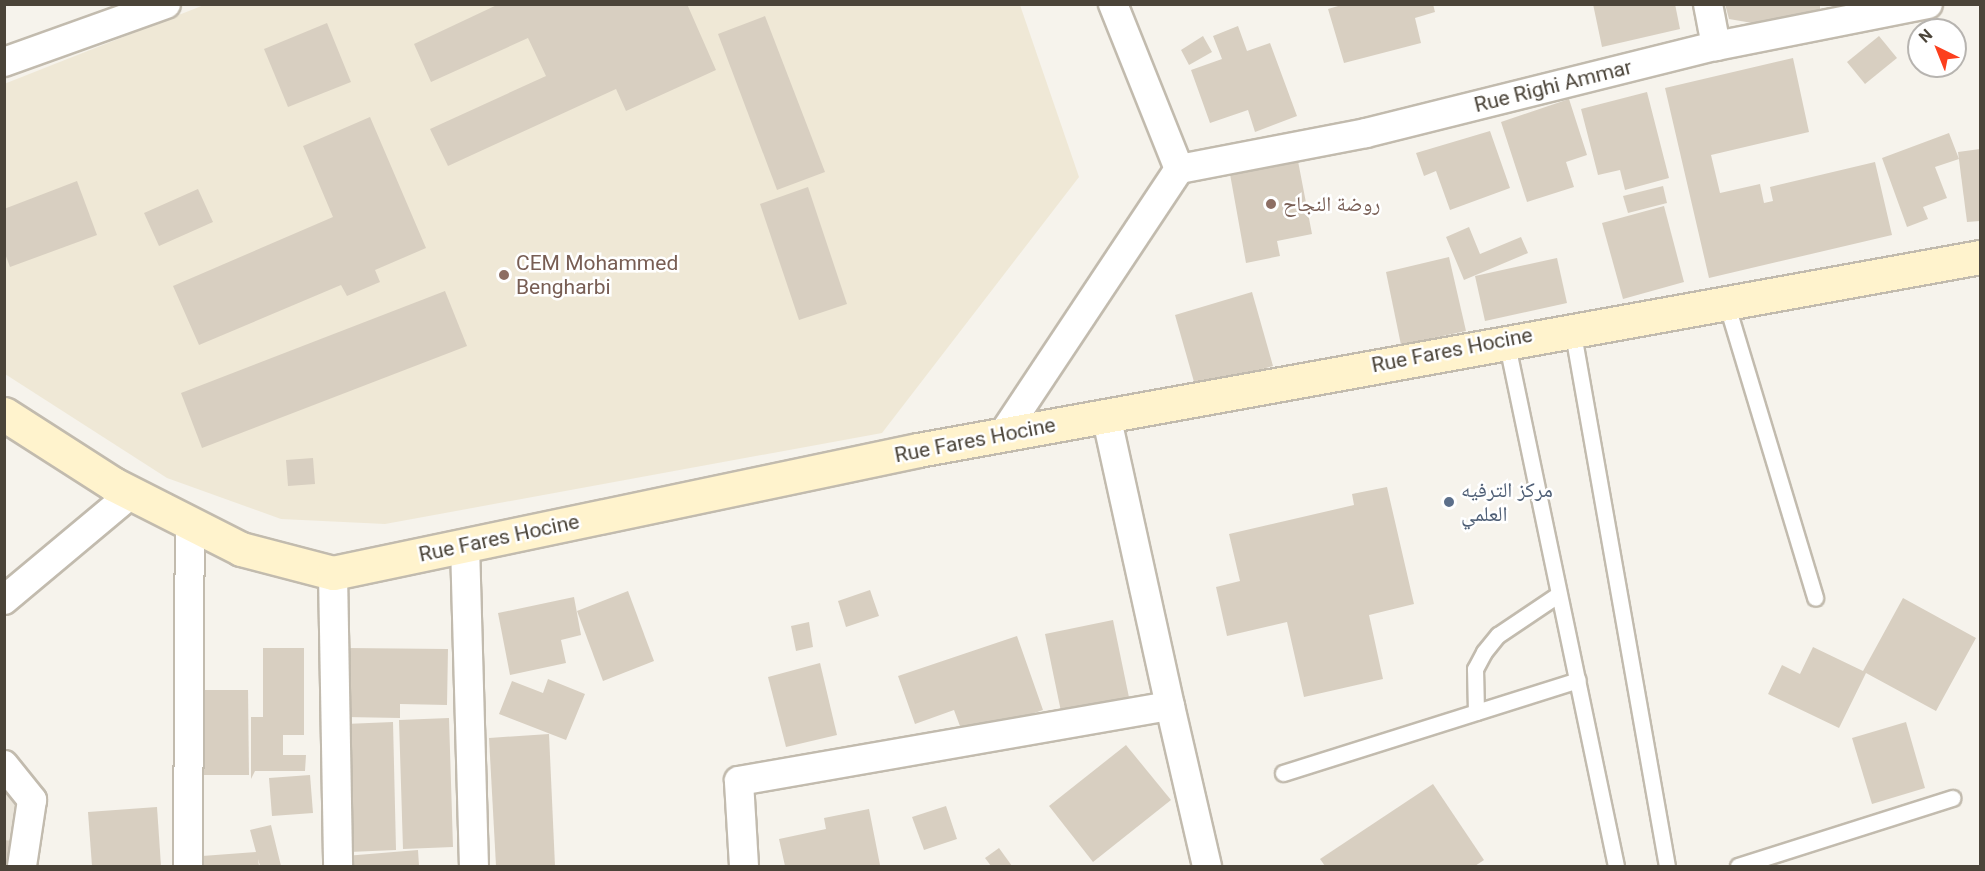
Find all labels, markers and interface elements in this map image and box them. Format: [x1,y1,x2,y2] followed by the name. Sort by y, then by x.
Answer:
[1907,18,1967,78] north arrow
[1915,25,1936,47] text: N
[1472,54,1634,118] street label: Rue Righi Ammar
[1283,191,1380,217] place label: روضة النجاح
[1264,197,1278,211] marker: روضة النجاح
[516,250,678,300] place label: CEM Mohammed Bengharbi
[497,268,511,282] marker: CEM Mohammed Bengharbi
[1369,322,1535,378] street label: Rue Fares Hocine
[892,412,1058,468] street label: Rue Fares Hocine
[1461,477,1553,527] place label: مركز الترفيه العلمي
[1442,495,1456,509] marker: مركز الترفيه العلمي
[416,509,582,567] street label: Rue Fares Hocine

